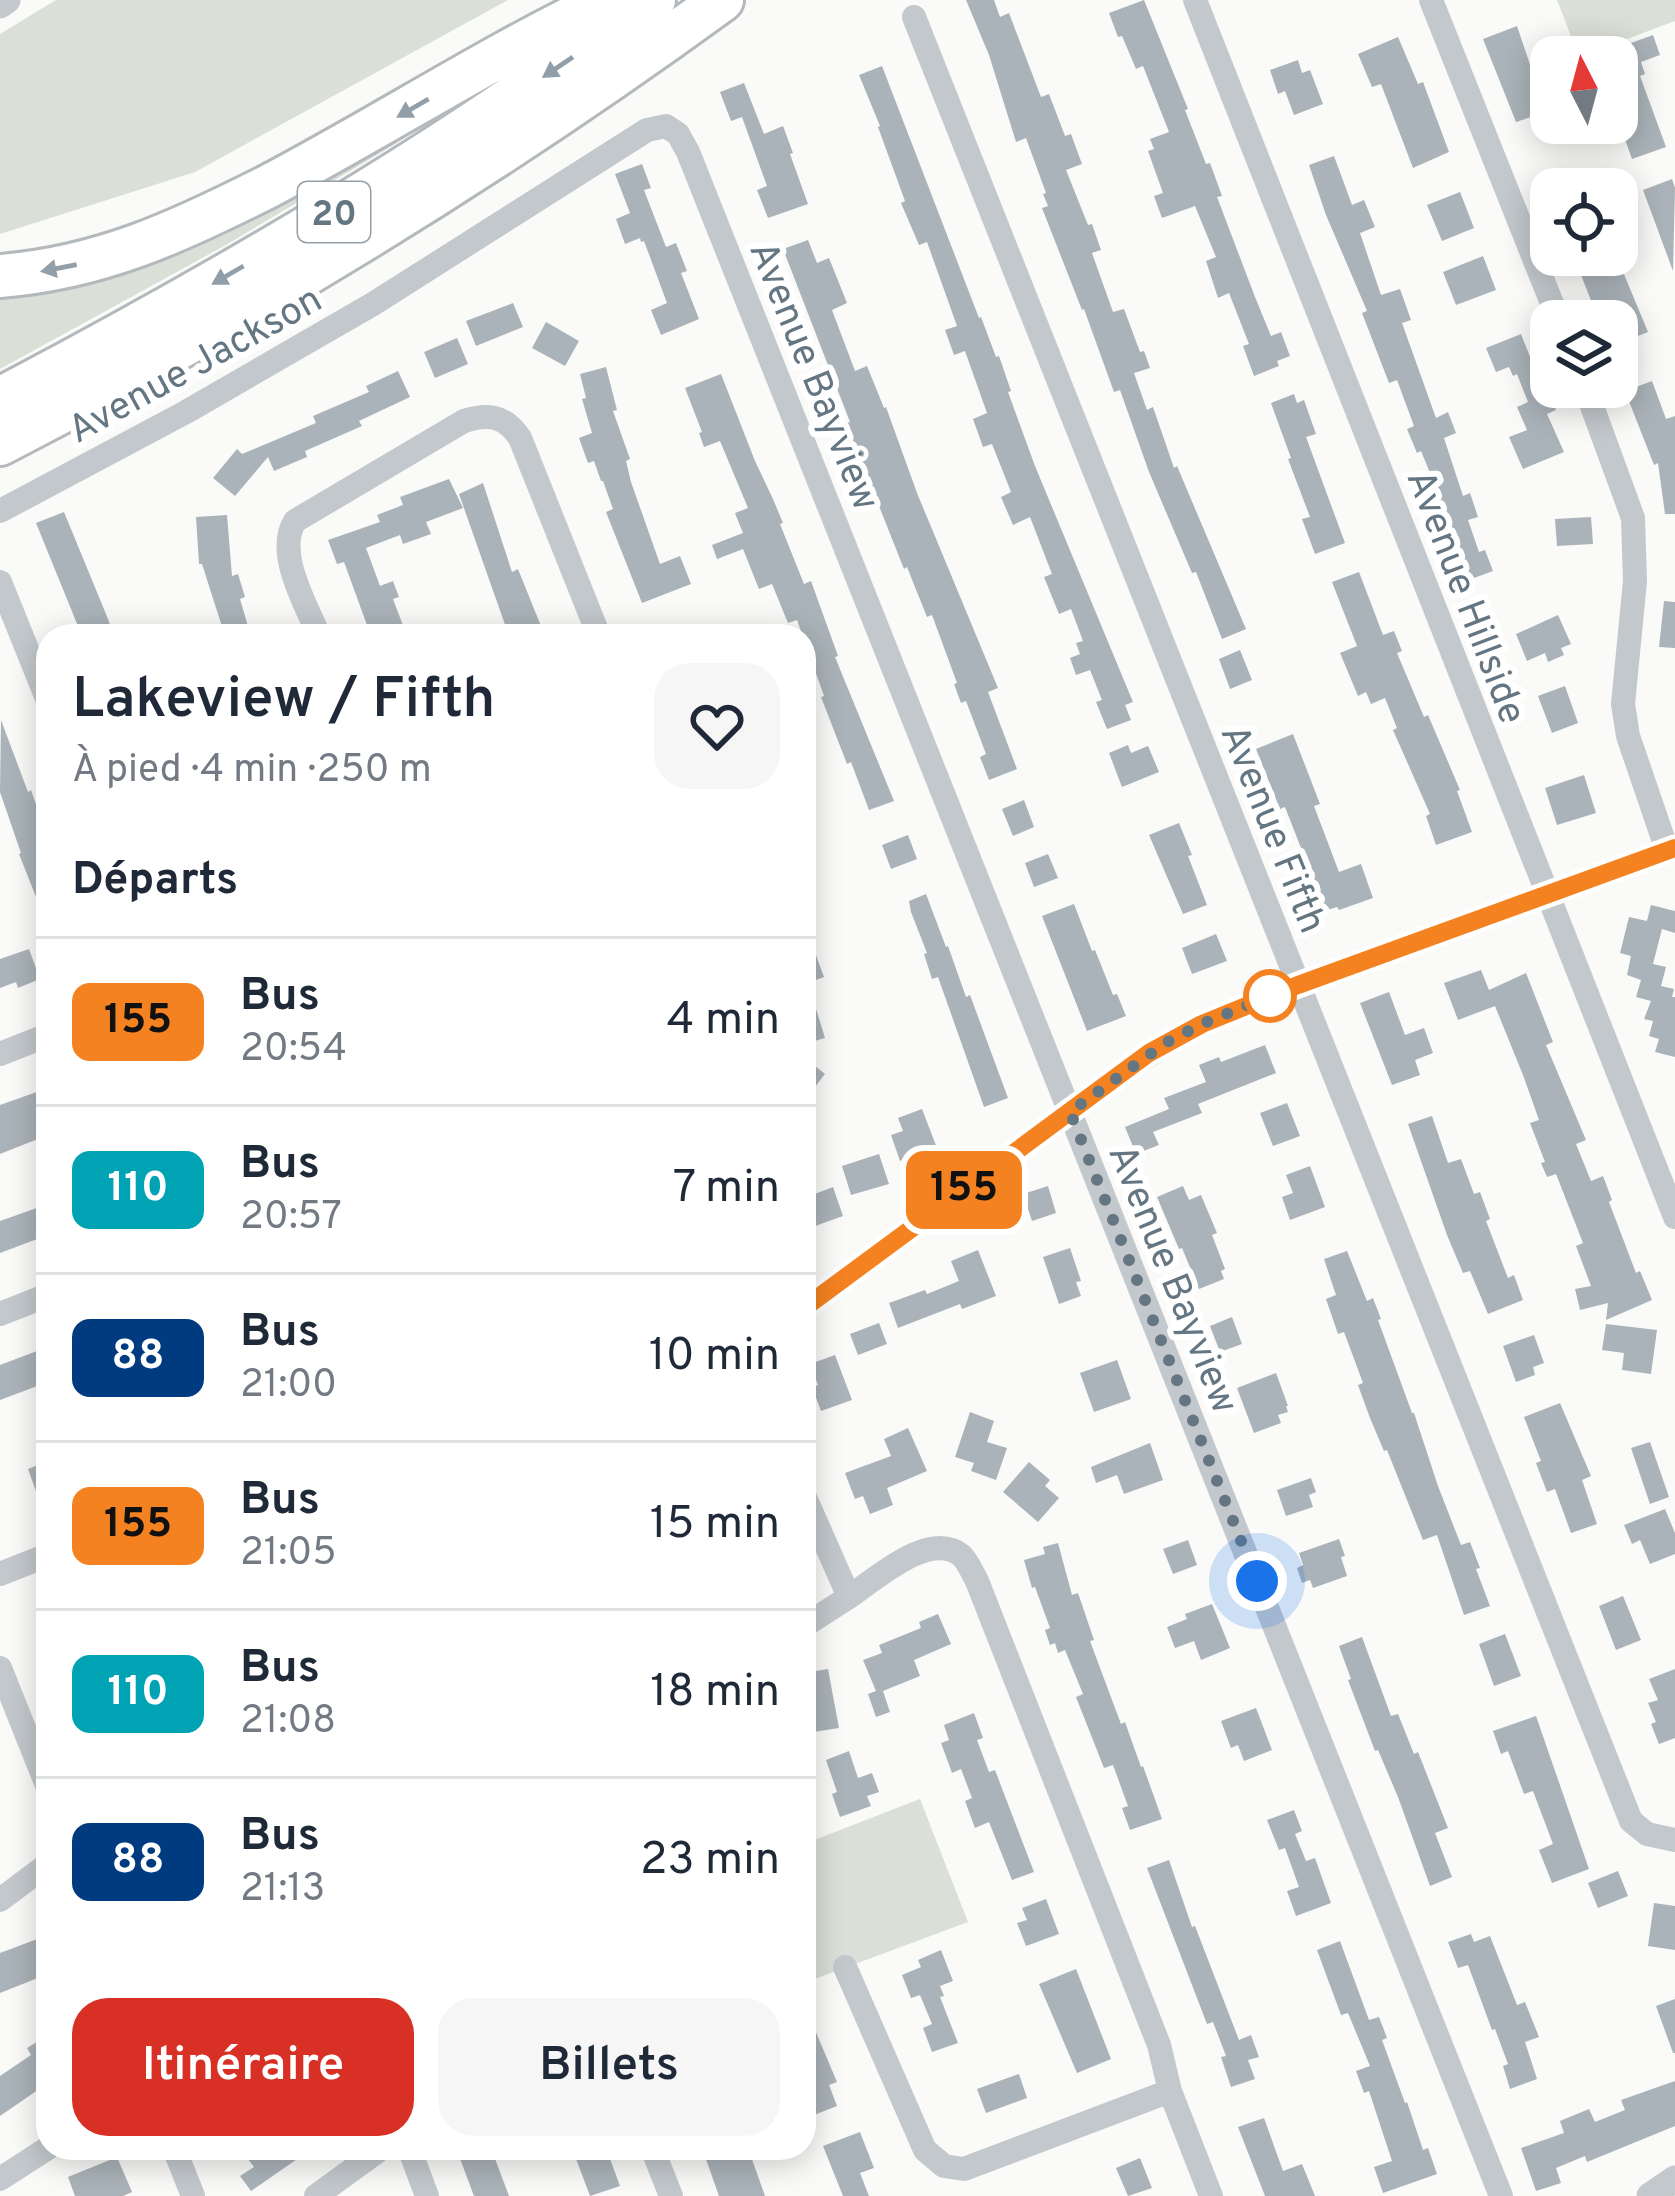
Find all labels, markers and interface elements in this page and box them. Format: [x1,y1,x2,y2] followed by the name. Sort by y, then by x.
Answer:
[1530,36,1638,144] north arrow
[1530,36,1638,408] map controls
[542,55,574,78] one-way arrow
[396,96,430,117] one-way arrow
[1530,168,1638,276] button: locate
[298,182,370,242] road number: 20
[736,235,888,518] street label: Avenue Bayview
[40,259,78,278] one-way arrow
[211,263,245,284] one-way arrow
[61,277,332,457] street label: Avenue Jackson
[1530,300,1638,408] button: layers
[1393,464,1535,732] street label: Avenue Hillside
[654,663,780,789] button: heart
[72,666,495,738] text: Lakeview / Fifth
[1207,718,1335,941] street label: Avenue Fifth
[72,747,432,796] text: À pied · 4 min · 250 m
[72,853,238,910] text: Départs
[240,969,320,1026] text: Bus
[1245,971,1295,1021] unlabelled marker
[667,993,780,1050] text: 4 min
[104,995,172,1048] text: 155
[240,1026,347,1075] text: 20:54
[240,1137,320,1194] text: Bus
[1095,1138,1247,1421] street label: Avenue Bayview
[895,1151,1033,1229] line badge: 155
[673,1161,780,1218] text: 7 min
[107,1163,169,1216] text: 110
[930,1163,998,1216] text: 155
[240,1194,342,1243] text: 20:57
[240,1305,320,1362] text: Bus
[649,1329,780,1386] text: 10 min
[112,1331,164,1384] text: 88
[240,1362,337,1411] text: 21:00
[240,1473,320,1530] text: Bus
[650,1497,780,1554] text: 15 min
[104,1499,172,1552] text: 155
[240,1530,336,1579] text: 21:05
[1227,1551,1287,1611] your location
[240,1641,320,1698] text: Bus
[650,1665,780,1722] text: 18 min
[107,1667,169,1720] text: 110
[240,1698,336,1747] text: 21:08
[240,1809,320,1866] text: Bus
[640,1833,780,1890] text: 23 min
[112,1835,164,1888] text: 88
[240,1866,325,1915] text: 21:13
[72,1998,414,2136] button: Itinéraire
[438,1998,780,2136] button: Billets

